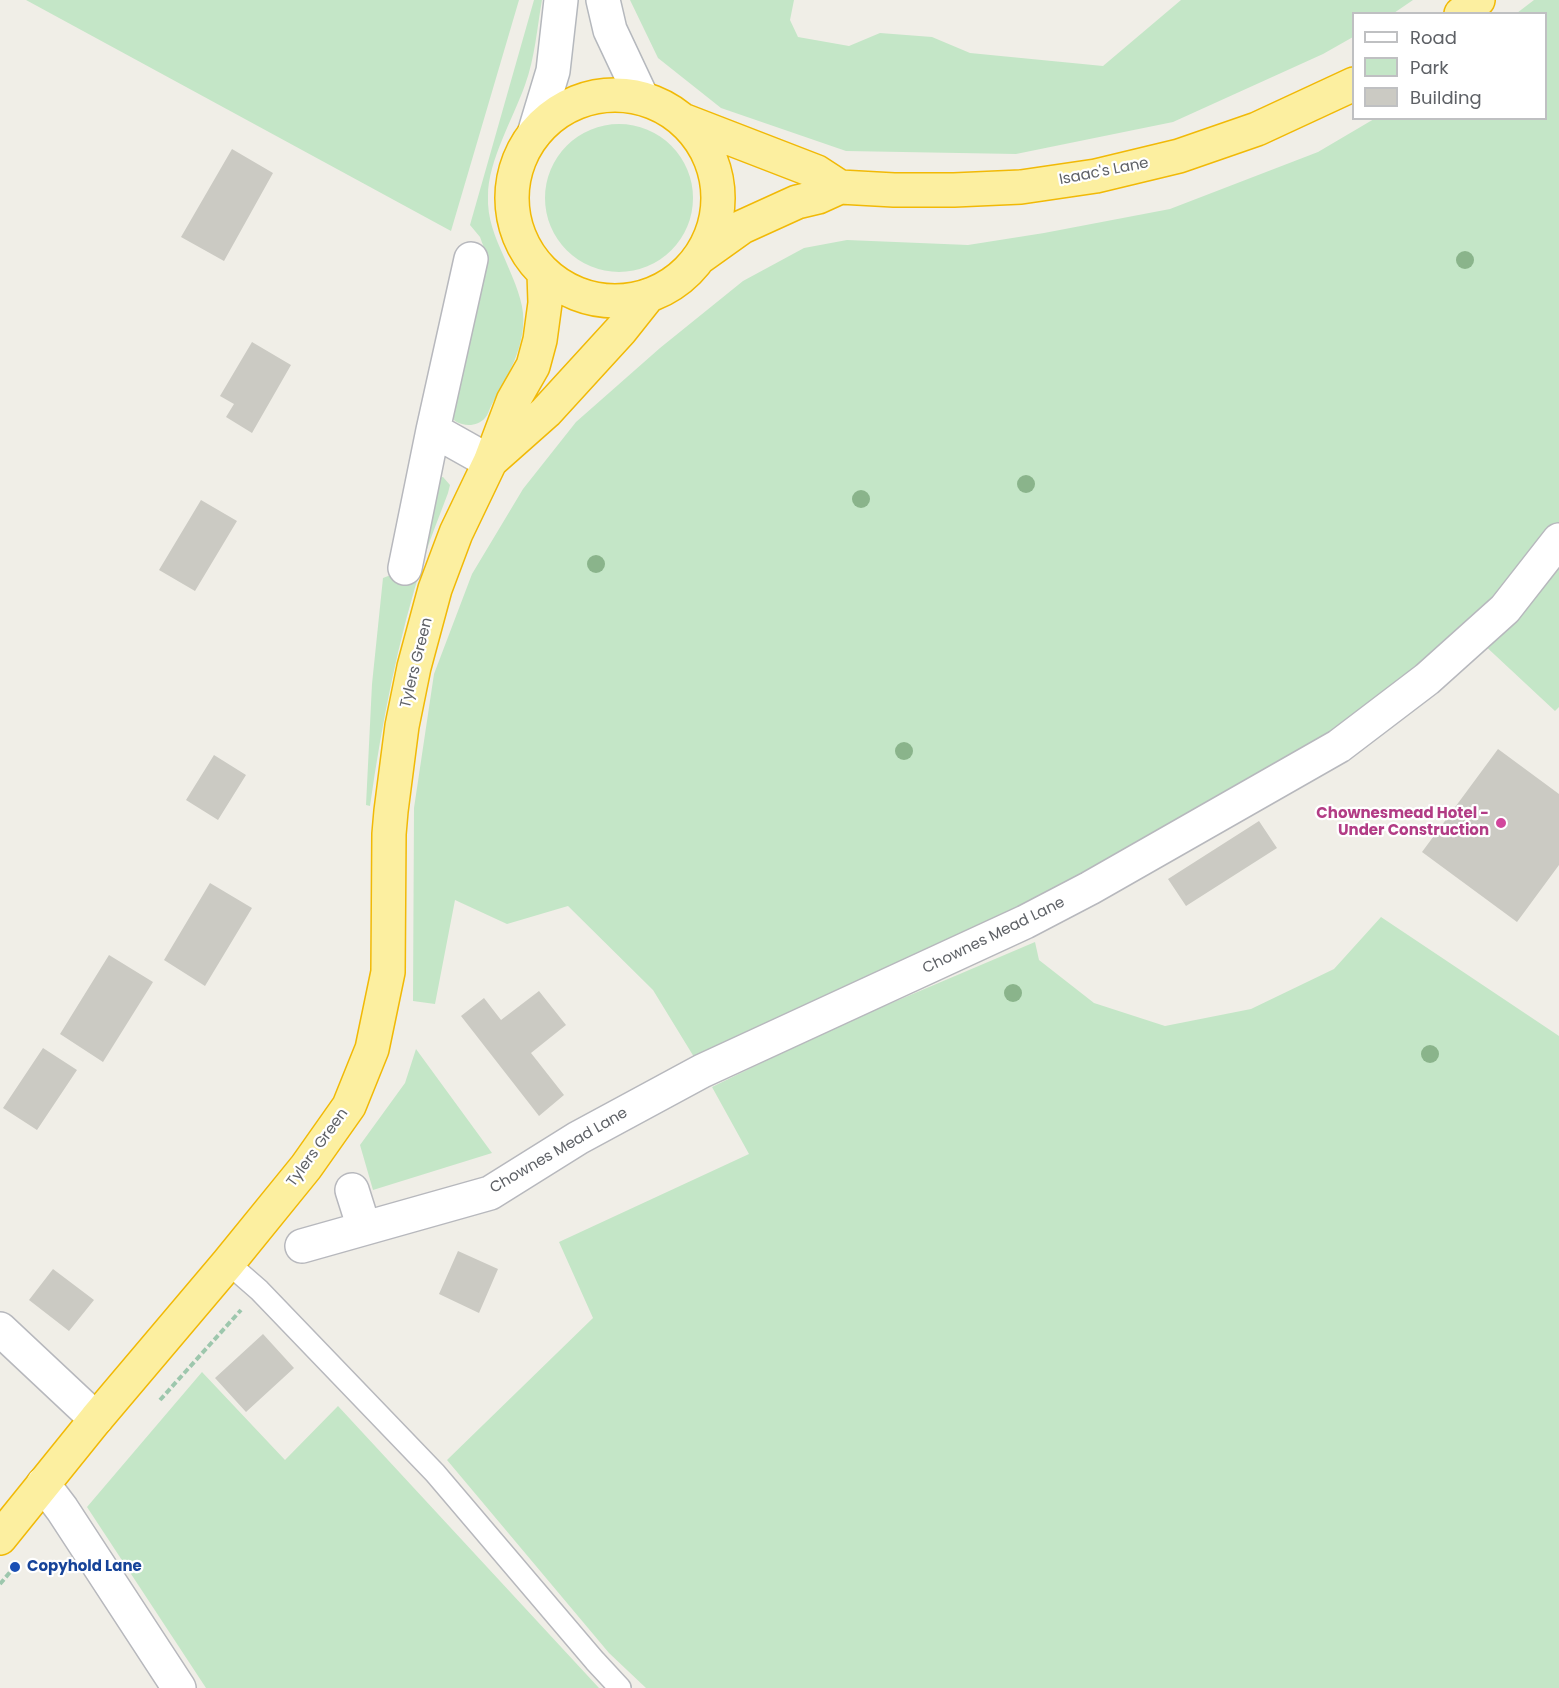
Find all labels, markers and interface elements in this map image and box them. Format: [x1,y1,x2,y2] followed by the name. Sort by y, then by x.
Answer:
[1352,12,1547,120] legend
[1410,25,1457,50] text: Road
[1410,55,1449,80] text: Park
[1410,85,1482,110] text: Building
[1058,155,1150,189] street label: Isaac's Lane
[397,616,437,710] street label: Tylers Green
[1316,805,1489,840] place label: Chownesmead Hotel - Under Construction
[1494,816,1508,830] marker: Chownesmead Hotel - Under Construction
[920,894,1068,978] street label: Chownes Mead Lane
[487,1104,631,1198] street label: Chownes Mead Lane
[284,1105,352,1191] street label: Tylers Green
[27,1558,142,1576] place label: Copyhold Lane
[8,1560,22,1574] marker: Copyhold Lane

